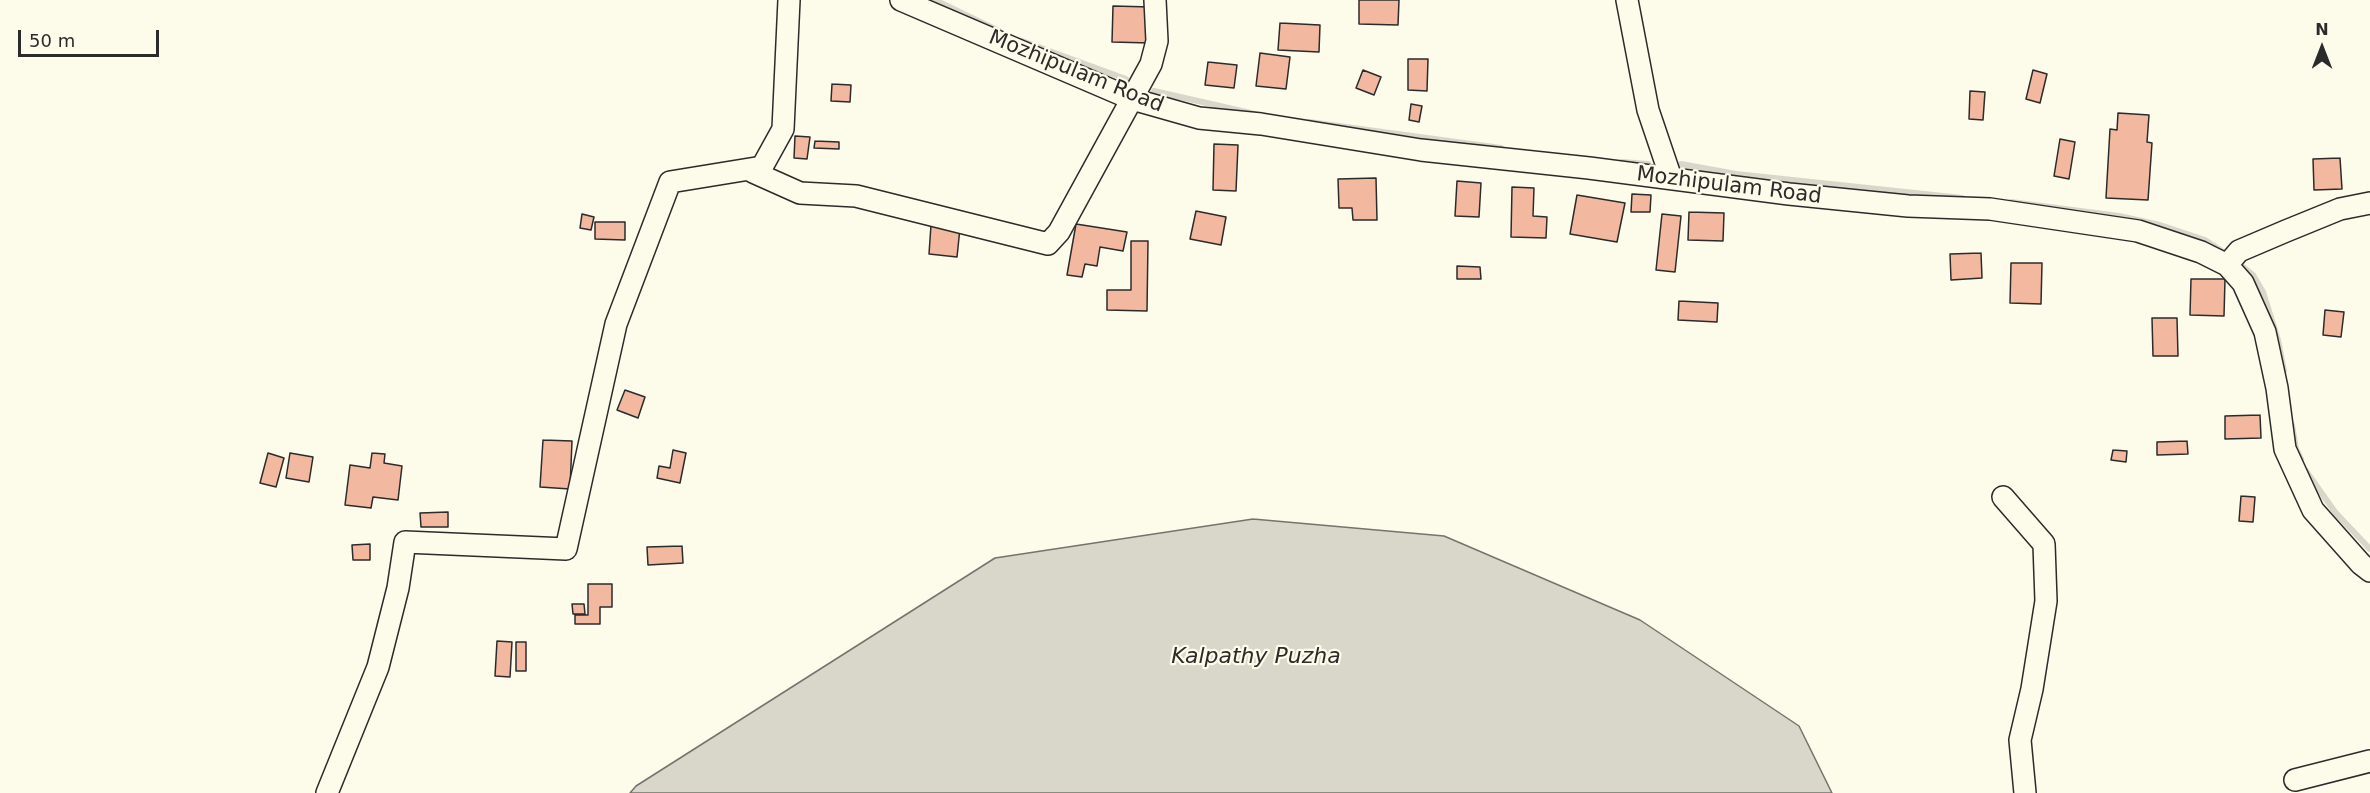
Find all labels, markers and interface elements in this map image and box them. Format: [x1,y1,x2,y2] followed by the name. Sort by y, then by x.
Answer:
[21,18,162,56] scale bar
[2292,18,2352,78] north arrow
[2315,20,2329,39] text: N
[985,25,1167,119] street label: Mozhipulam Road
[29,30,75,51] text: 50 m
[1635,162,1823,210] street label: Mozhipulam Road
[1171,644,1341,670] water label: Kalpathy Puzha

